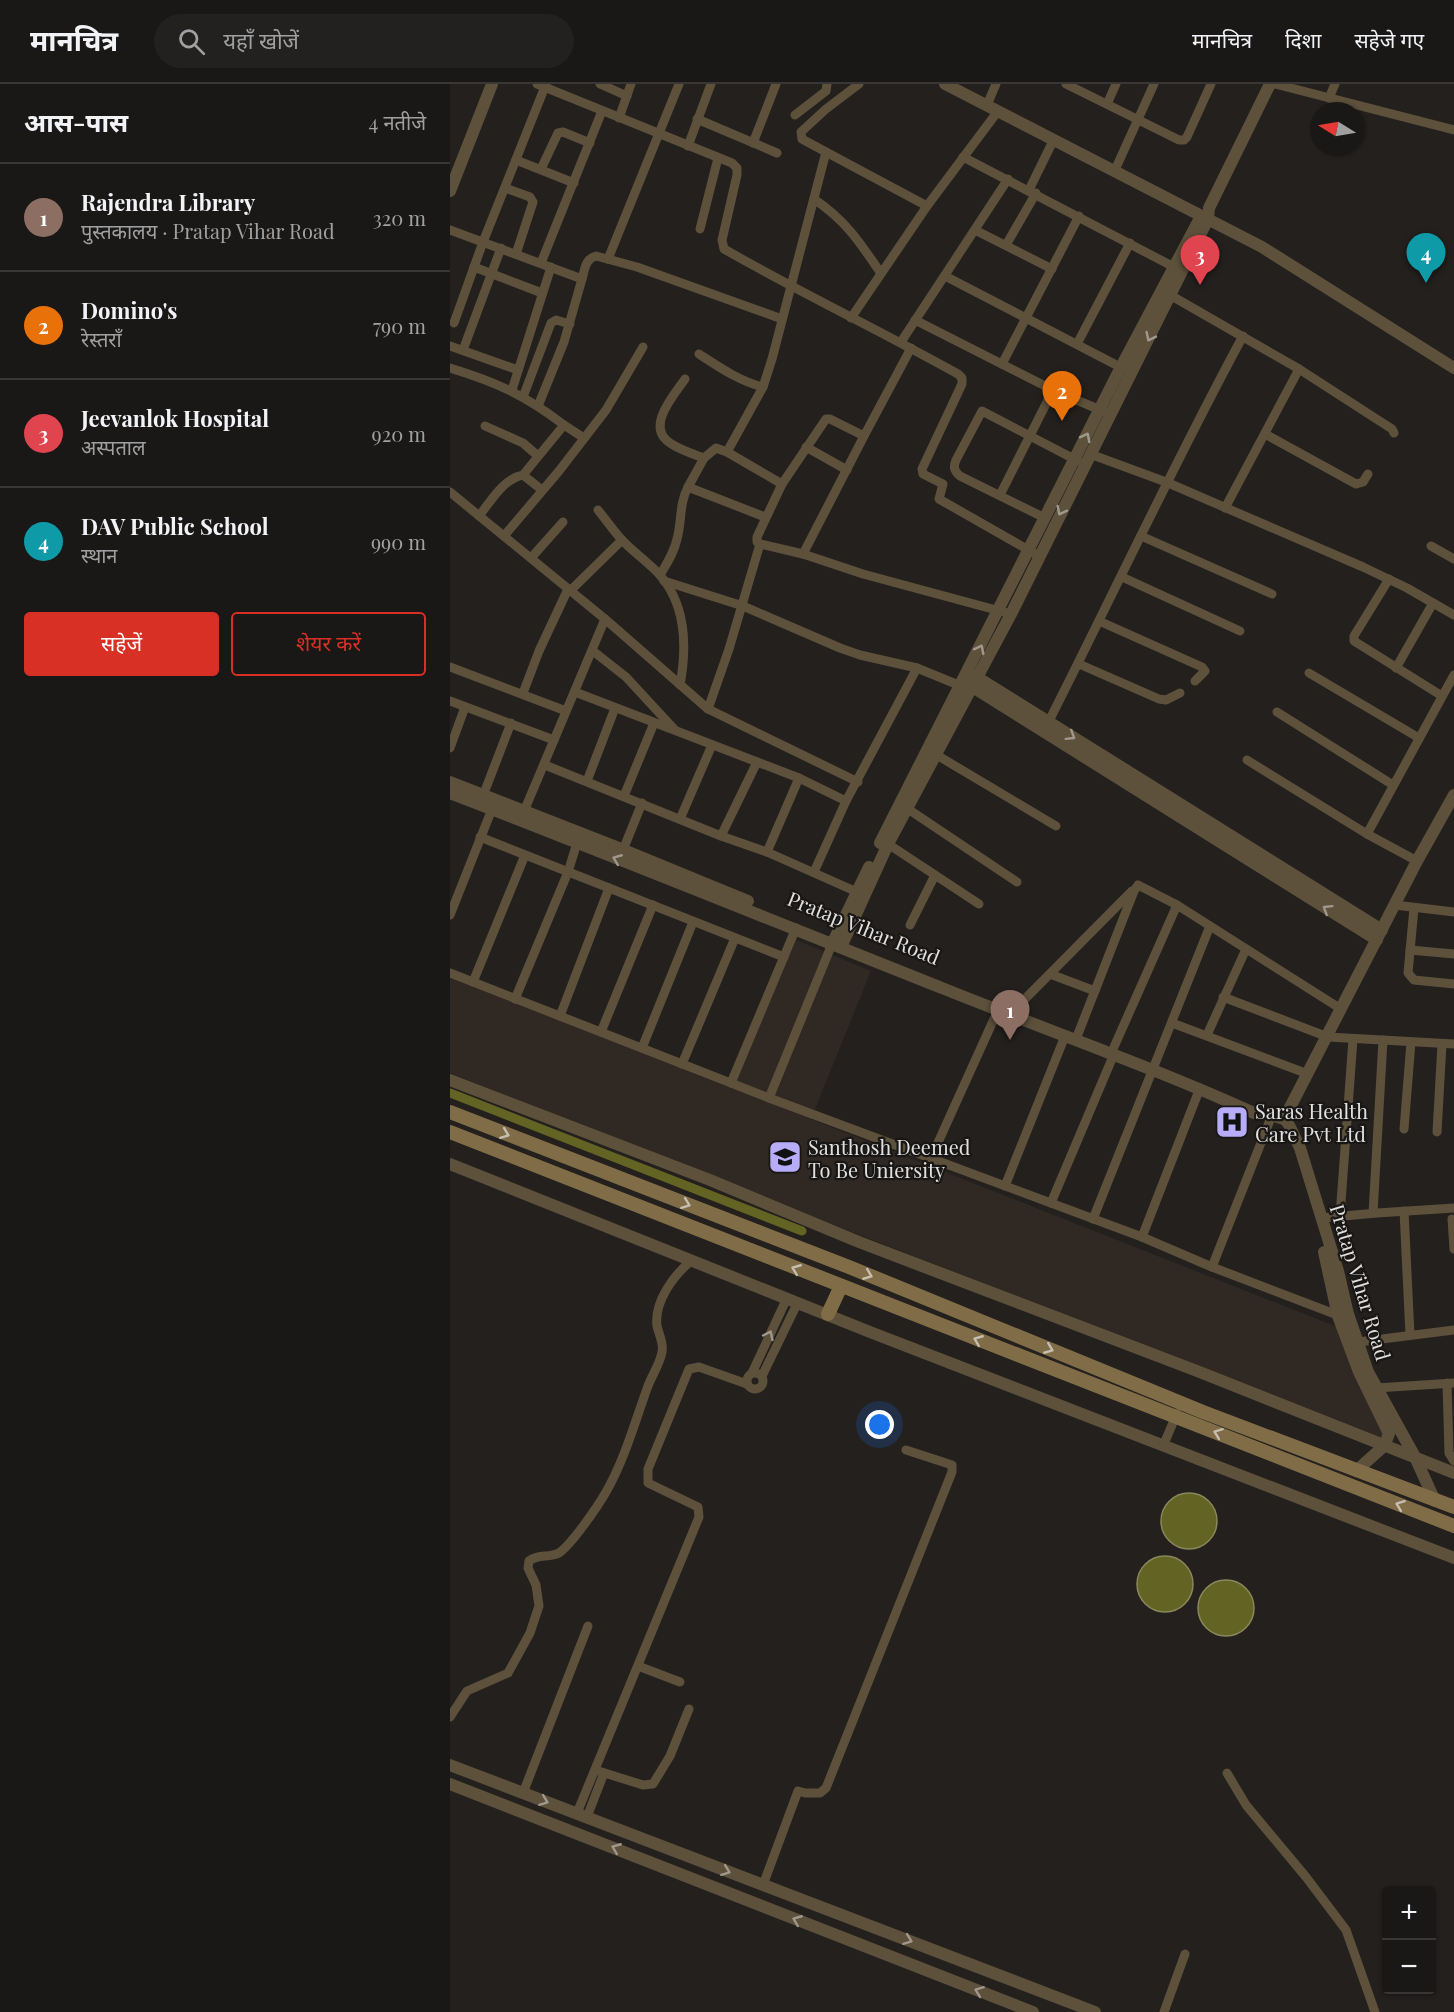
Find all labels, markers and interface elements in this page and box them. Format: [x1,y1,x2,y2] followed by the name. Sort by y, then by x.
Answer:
[154,14,574,68] search box
[30,21,118,58] text: मानचित्र
[175,25,208,58] icon: search
[223,25,299,55] text: यहाँ खोजें
[1192,25,1252,53] text: मानचित्र
[1285,25,1321,53] text: दिशा
[1354,25,1424,53] text: सहेजे गए
[1310,102,1364,156] north arrow
[24,104,128,139] text: आस-पास
[369,108,426,135] text: 4 नतीजे
[81,187,255,217] text: Rajendra Library
[40,204,47,231] text: 1
[373,204,426,231] text: 320 m
[81,217,335,244] text: पुस्तकालय · Pratap Vihar Road
[1406,234,1446,283] pin: 4
[1180,236,1220,285] pin: 3
[81,295,177,325] text: Domino's
[38,312,49,339] text: 2
[373,312,426,339] text: 790 m
[81,325,122,352] text: रेस्तराँ
[1145,331,1157,342] one-way arrow
[1042,372,1082,421] pin: 2
[81,403,269,433] text: Jeevanlok Hospital
[39,420,48,447] text: 3
[372,420,426,447] text: 920 m
[1079,432,1090,443] one-way arrow
[81,433,146,460] text: अस्पताल
[1057,505,1069,516] one-way arrow
[81,511,269,541] text: DAV Public School
[38,528,49,555] text: 4
[371,528,426,555] text: 990 m
[81,541,117,568] text: स्थान
[24,612,219,676] button: सहेजें
[231,612,426,676] button: शेयर करें
[973,644,984,655] one-way arrow
[1065,728,1076,739] one-way arrow
[612,854,623,866] one-way arrow
[784,884,945,970] street label: Pratap Vihar Road
[1323,905,1334,916] one-way arrow
[990,990,1030,1040] pin: 1
[1255,1097,1368,1147] place label: Saras Health Care Pvt Ltd
[1214,1104,1250,1140] hospital icon: Saras Health Care Pvt Ltd
[499,1126,509,1139] one-way arrow
[808,1133,971,1183] place label: Santhosh Deemed To Be Uniersity
[767,1139,803,1175] school or university icon: Santhosh Deemed To Be Uniersity
[680,1197,691,1209] one-way arrow
[1324,1201,1398,1364] street label: Pratap Vihar Road
[791,1263,802,1276] one-way arrow
[862,1268,873,1280] one-way arrow
[762,1331,774,1342] one-way arrow
[973,1335,984,1347] one-way arrow
[1042,1342,1053,1354] one-way arrow
[865,1410,894,1439] your location
[1213,1428,1224,1440] one-way arrow
[1395,1499,1405,1512] one-way arrow
[538,1794,549,1806] one-way arrow
[611,1843,622,1855] one-way arrow
[720,1863,731,1876] one-way arrow
[1382,1886,1436,1994] map controls
[1382,1886,1436,1940] button: +
[792,1915,803,1927] one-way arrow
[902,1933,913,1946] one-way arrow
[1382,1940,1436,1994] button: −
[974,1986,985,1998] one-way arrow

